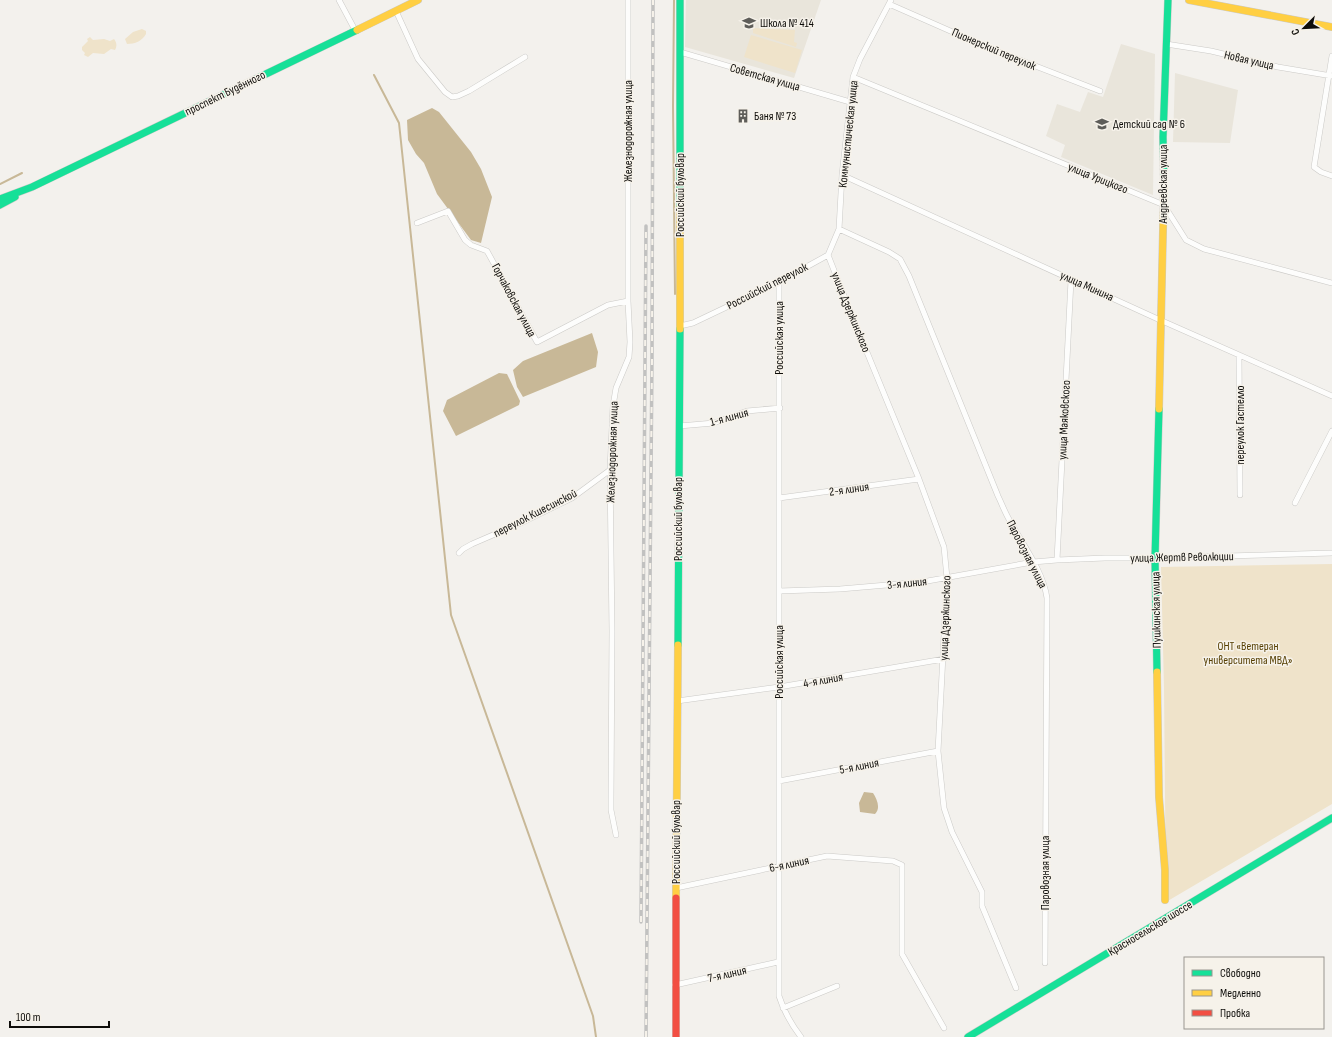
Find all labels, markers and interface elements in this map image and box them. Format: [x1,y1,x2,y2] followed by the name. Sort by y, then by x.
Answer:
[1284,8,1324,48] north arrow
[741,15,757,31] school or university icon: Школа № 414
[760,16,814,31] place label: Школа № 414
[949,25,1039,74] street label: Пионерский переулок
[1288,26,1302,37] text: С
[1222,47,1276,74] street label: Новая улица
[728,60,802,95] street label: Советская улица
[182,67,268,119] street label: проспект Будённого
[835,79,862,188] street label: Коммунистическая улица
[621,80,636,182] street label: Железнодорожная улица
[735,108,751,124] building icon: Баня № 73
[754,109,796,124] place label: Баня № 73
[1094,116,1110,132] school or university icon: Детский сад № 6
[1113,117,1185,132] place label: Детский сад № 6
[1156,144,1171,224] street label: Андреевская улица
[673,153,688,237] street label: Российский бульвар
[1065,160,1130,197] street label: улица Урицкого
[724,259,811,313] street label: Российский переулок
[488,261,539,340] street label: Горчаковская улица
[1058,268,1116,305] street label: улица Минина
[828,270,873,355] street label: улица Дзержинского
[772,301,787,375] street label: Российская улица
[1055,380,1074,460] street label: улица Маяковского
[1233,385,1248,465] street label: переулок Гастелло
[603,400,622,503] street label: Железнодорожная улица
[708,405,750,430] street label: 1-я линия
[671,477,686,561] street label: Российский бульвар
[828,479,870,500] street label: 2-я линия
[491,486,580,541] street label: переулок Кшесинской
[1003,518,1050,591] street label: Паровозная улица
[1130,549,1234,566] street label: улица Жертв Революции
[1148,571,1165,649] street label: Пушкинская улица
[886,574,928,593] street label: 3-я линия
[937,575,954,661] street label: улица Дзержинского
[772,625,787,699] street label: Российская улица
[1204,639,1293,668] park label: ОНТ «Ветеран университета МВД»
[802,670,844,691] street label: 4-я линия
[838,755,880,778] street label: 5-я линия
[669,800,684,884] street label: Российский бульвар
[1038,835,1053,910] street label: Паровозная улица
[768,853,811,876] street label: 6-я линия
[1105,897,1195,960] street label: Красносельское шоссе
[1184,957,1324,1029] legend
[706,963,748,986] street label: 7-я линия
[1220,966,1261,981] text: Свободно
[1220,986,1261,1001] text: Медленно
[10,1003,109,1029] scale bar
[1220,1006,1251,1021] text: Пробка
[16,1010,41,1025] text: 100 m

